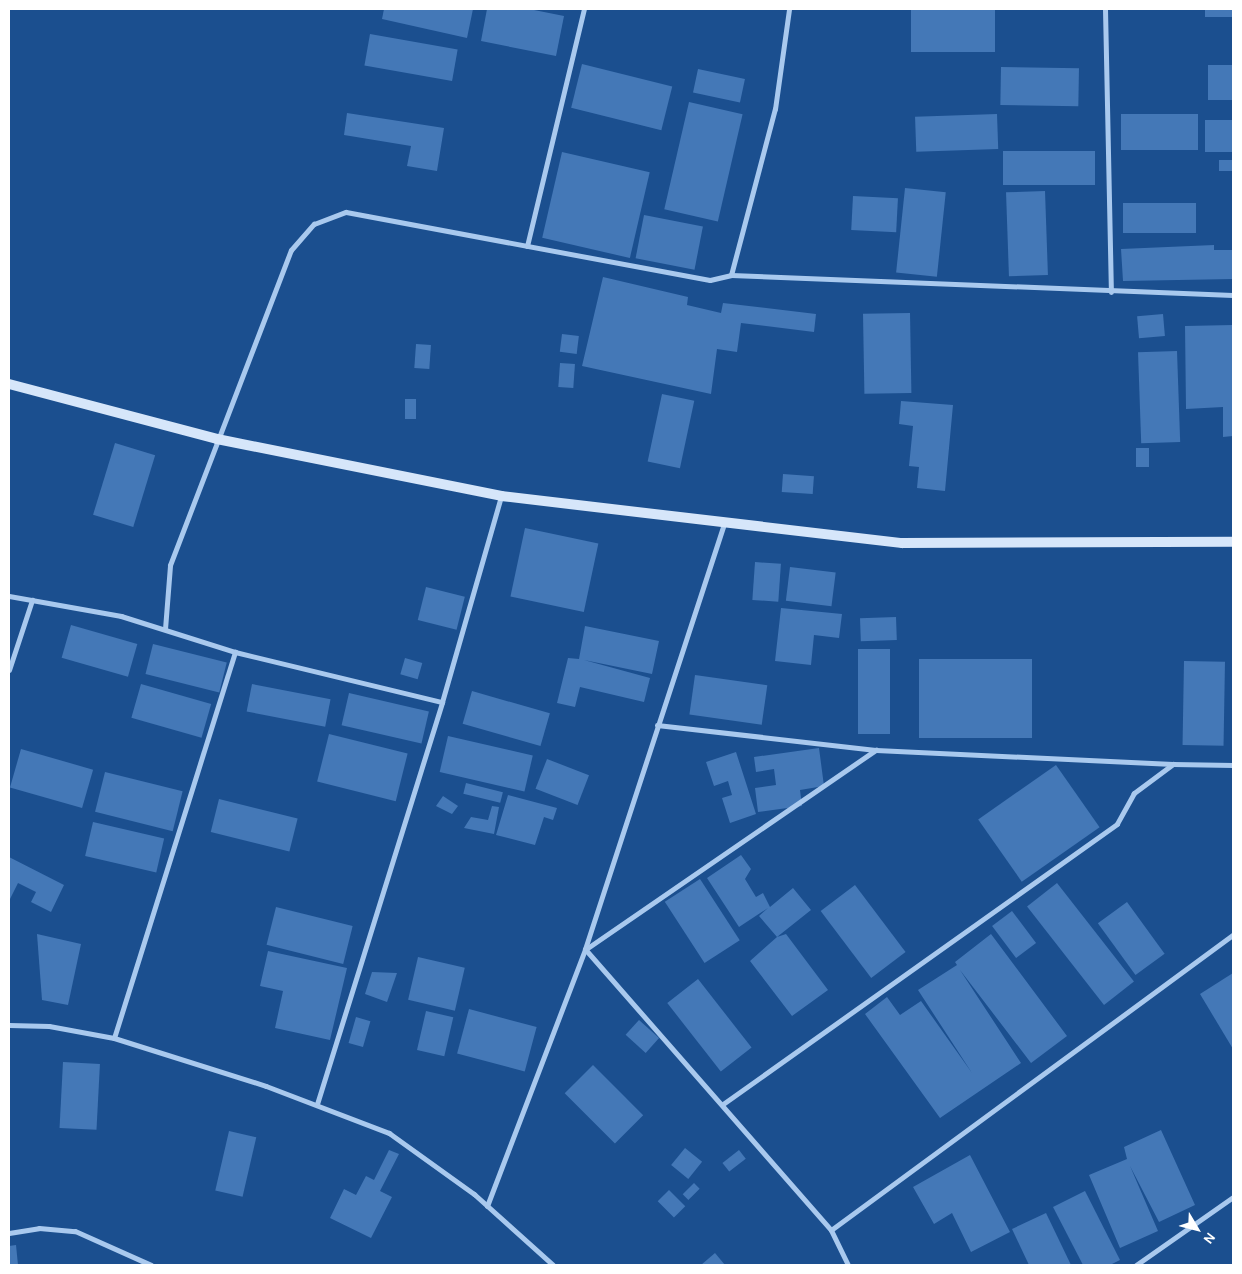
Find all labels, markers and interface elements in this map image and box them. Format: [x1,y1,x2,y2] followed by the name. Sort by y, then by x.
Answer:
[1172,1204,1222,1254] north arrow
[1200,1229,1219,1247] text: N

